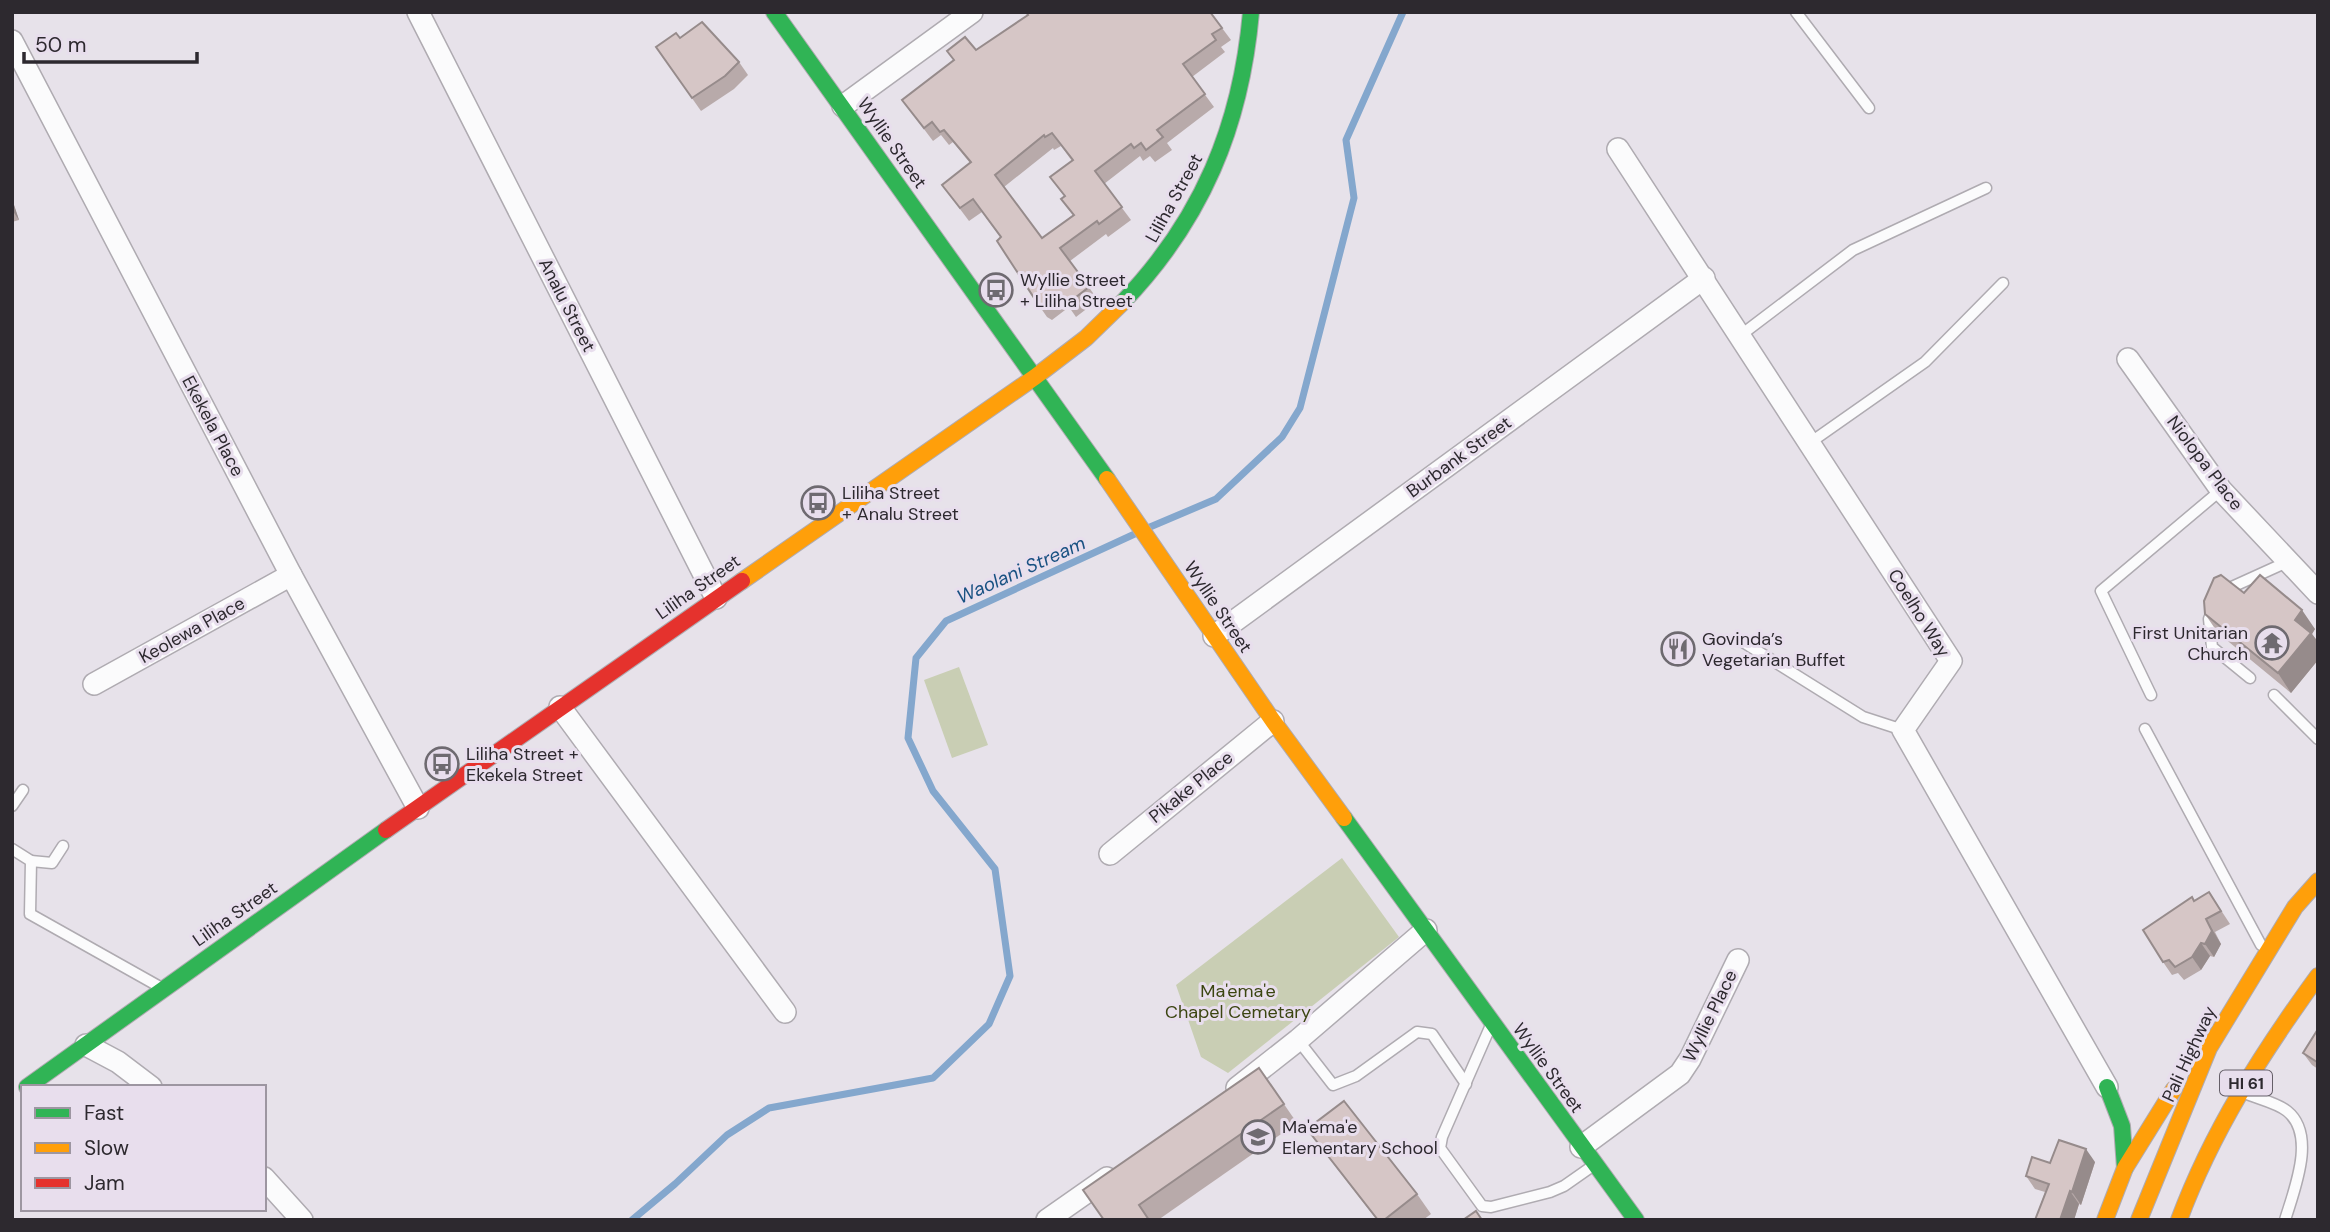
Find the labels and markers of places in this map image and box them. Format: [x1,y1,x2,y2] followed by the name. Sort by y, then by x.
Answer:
[1020,268,1133,313] place label: Wyllie Street + Liliha Street
[977,271,1015,309] bus stop icon: Wyllie Street + Liliha Street
[842,481,959,526] place label: Liliha Street + Analu Street
[799,484,837,522] bus stop icon: Liliha Street + Analu Street
[2133,621,2248,666] place label: First Unitarian Church
[2253,624,2291,662] temple icon: First Unitarian Church
[1702,627,1845,672] place label: Govinda’s Vegetarian Buffet
[1659,630,1697,668] restaurant icon: Govinda’s Vegetarian Buffet
[466,742,583,787] place label: Liliha Street + Ekekela Street
[423,745,461,783] bus stop icon: Liliha Street + Ekekela Street
[1282,1115,1438,1160] place label: Ma'ema'e Elementary School
[1239,1118,1277,1156] school or university icon: Ma'ema'e Elementary School

